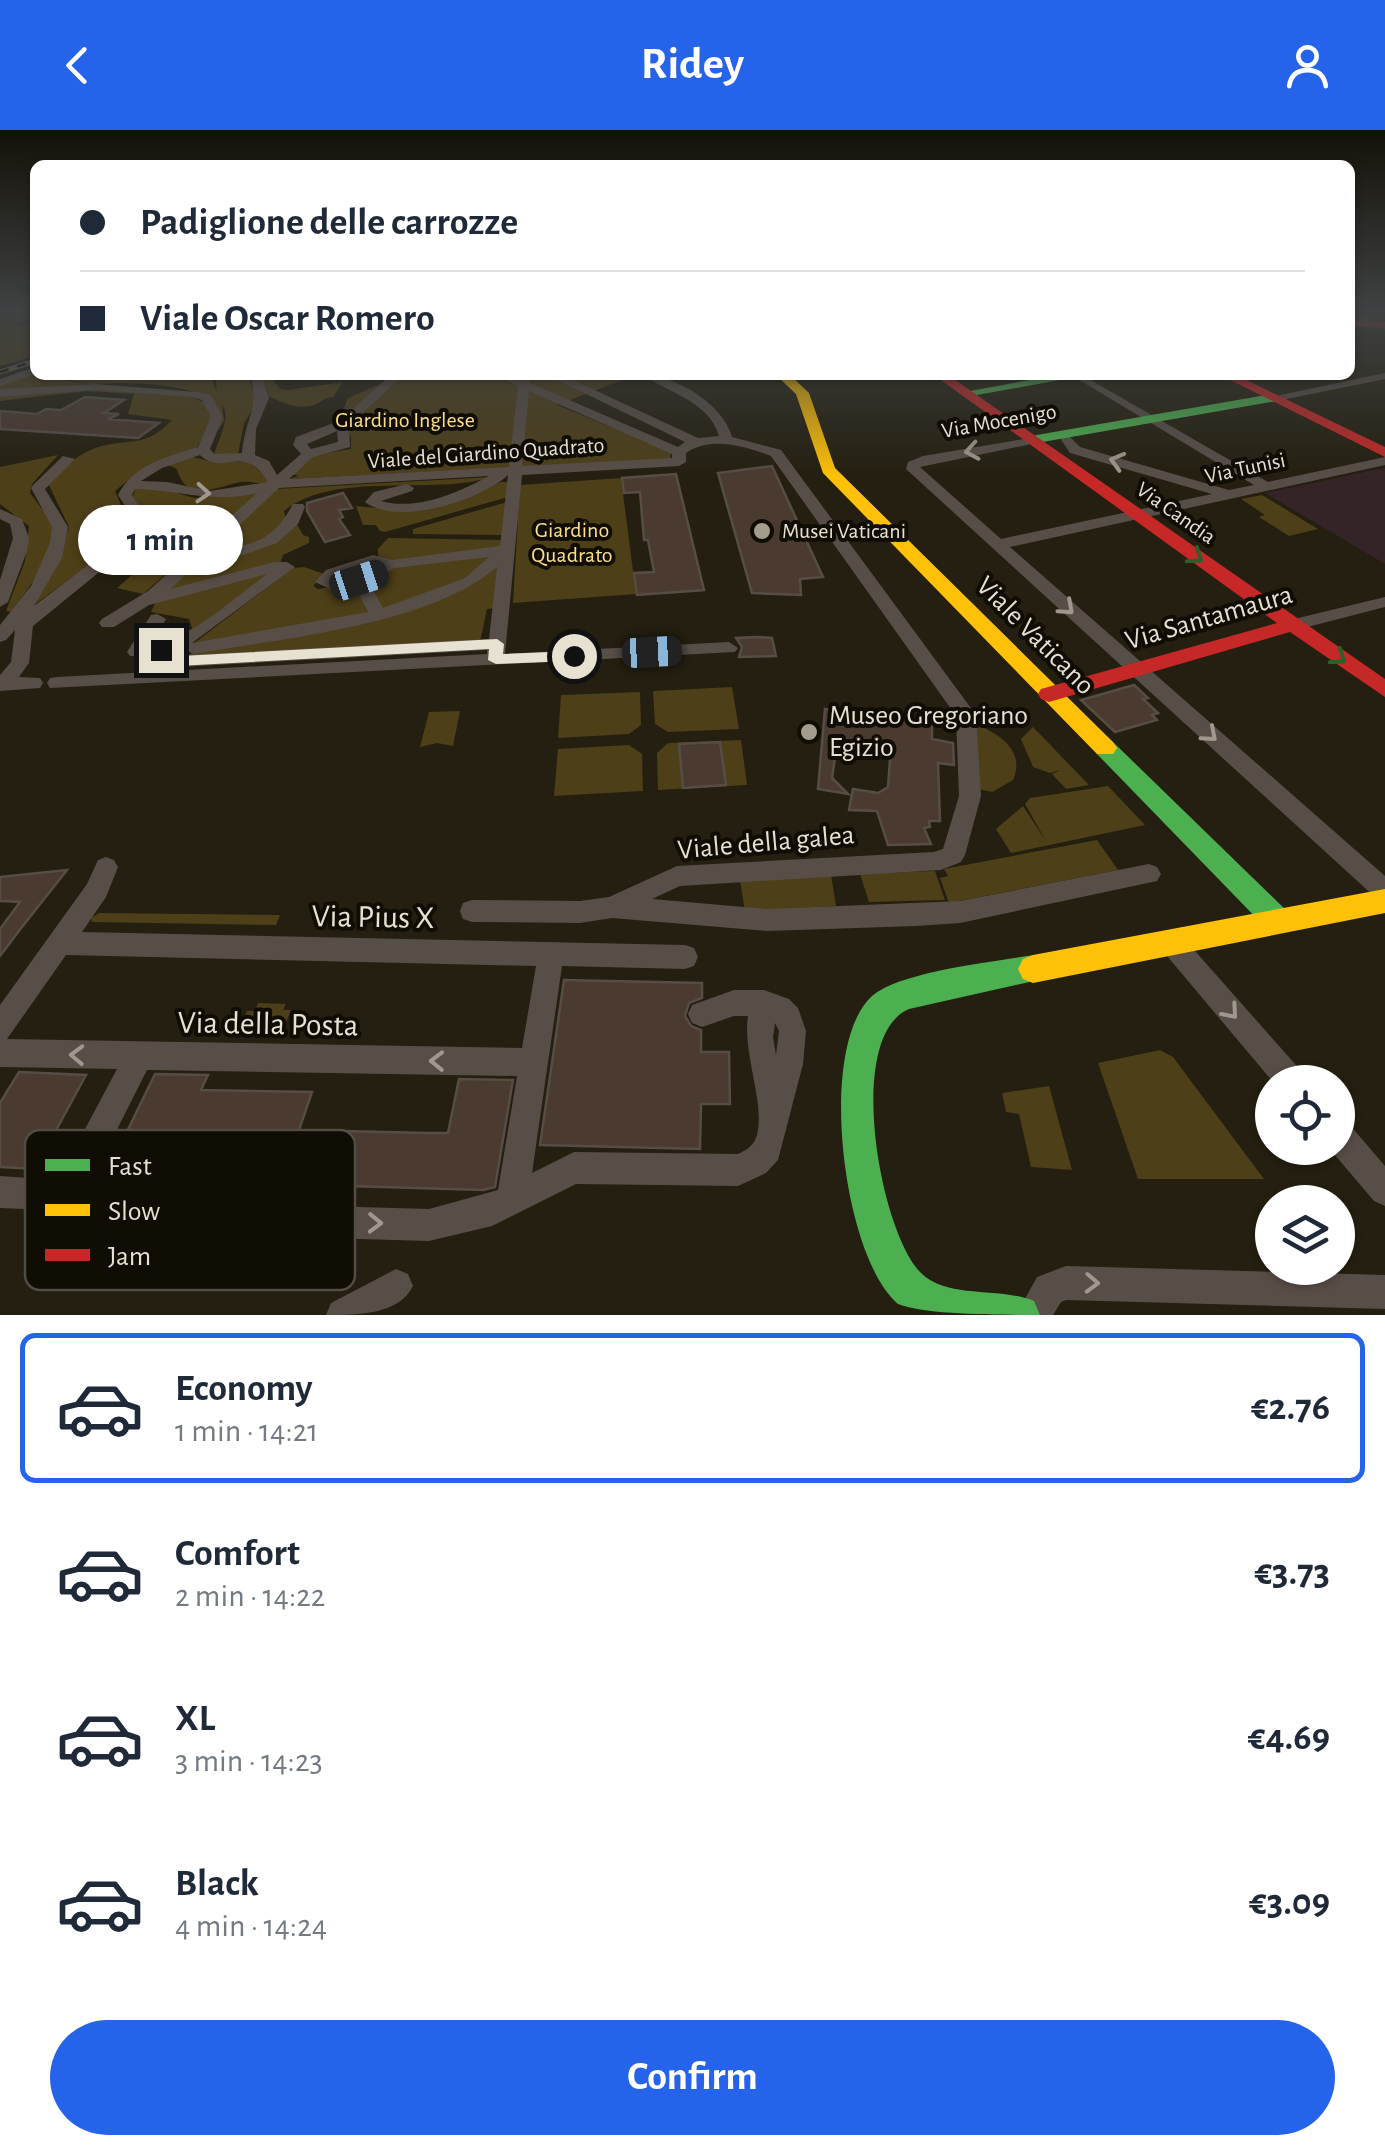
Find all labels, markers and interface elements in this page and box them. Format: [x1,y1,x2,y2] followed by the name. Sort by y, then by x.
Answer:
[50,38,105,93] icon: back
[1280,38,1335,93] icon: person
[641,42,744,87] text: Ridey
[140,204,518,242] text: Padiglione delle carrozze
[140,300,435,338] text: Viale Oscar Romero
[940,400,1058,442] street label: Via Mocenigo
[335,409,475,431] park label: Giardino Inglese
[367,434,605,472] street label: Viale del Giardino Quadrato
[963,440,980,461] one-way arrow
[1203,449,1287,487] street label: Via Tunisi
[1109,452,1126,473] one-way arrow
[1132,478,1220,548] street label: Via Candia
[195,482,211,503] one-way arrow
[79,505,244,575] callout: 1 min
[531,519,613,566] park label: Giardino Quadrato
[751,520,773,542] marker: Musei Vaticani
[782,520,906,542] place label: Musei Vaticani
[127,524,194,556] text: 1 min
[1185,546,1203,563] one-way arrow
[326,556,392,604] car
[971,572,1099,700] street label: Viale Vaticano
[1122,581,1296,655] street label: Via Santamaura
[1055,596,1074,614] one-way arrow
[139,628,184,673] route end
[552,634,597,679] route start
[621,635,683,669] car
[1327,646,1346,664] one-way arrow
[829,702,1028,762] place label: Museo Gregoriano Egizio
[798,721,820,743] marker: Museo Gregoriano Egizio
[1198,724,1217,742] one-way arrow
[676,821,856,865] street label: Viale della galea
[311,900,435,934] street label: Via Pius X
[1220,1001,1238,1019] one-way arrow
[177,1006,359,1042] street label: Via della Posta
[68,1044,84,1065] one-way arrow
[428,1050,444,1072] one-way arrow
[1255,1065,1355,1285] map controls
[1255,1065,1355,1165] button: locate
[25,1130,355,1290] legend
[108,1153,152,1181] text: Fast
[1255,1185,1355,1285] button: layers
[108,1198,160,1226] text: Slow
[367,1213,383,1234] one-way arrow
[108,1243,151,1271] text: Jam
[1085,1272,1101,1293] one-way arrow
[55,1363,145,1453] icon: car
[175,1370,313,1408] text: Economy
[1251,1389,1330,1427] text: €2.76
[175,1415,318,1447] text: 1 min · 14:21
[55,1528,145,1618] icon: car
[175,1535,300,1573] text: Comfort
[1254,1554,1330,1592] text: €3.73
[175,1580,325,1612] text: 2 min · 14:22
[55,1693,145,1783] icon: car
[175,1700,215,1738] text: XL
[1248,1719,1330,1757] text: €4.69
[175,1745,323,1777] text: 3 min · 14:23
[55,1858,145,1948] icon: car
[175,1865,259,1903] text: Black
[1249,1884,1330,1922] text: €3.09
[175,1910,327,1942] text: 4 min · 14:24
[50,2020,1335,2135] button: Confirm

